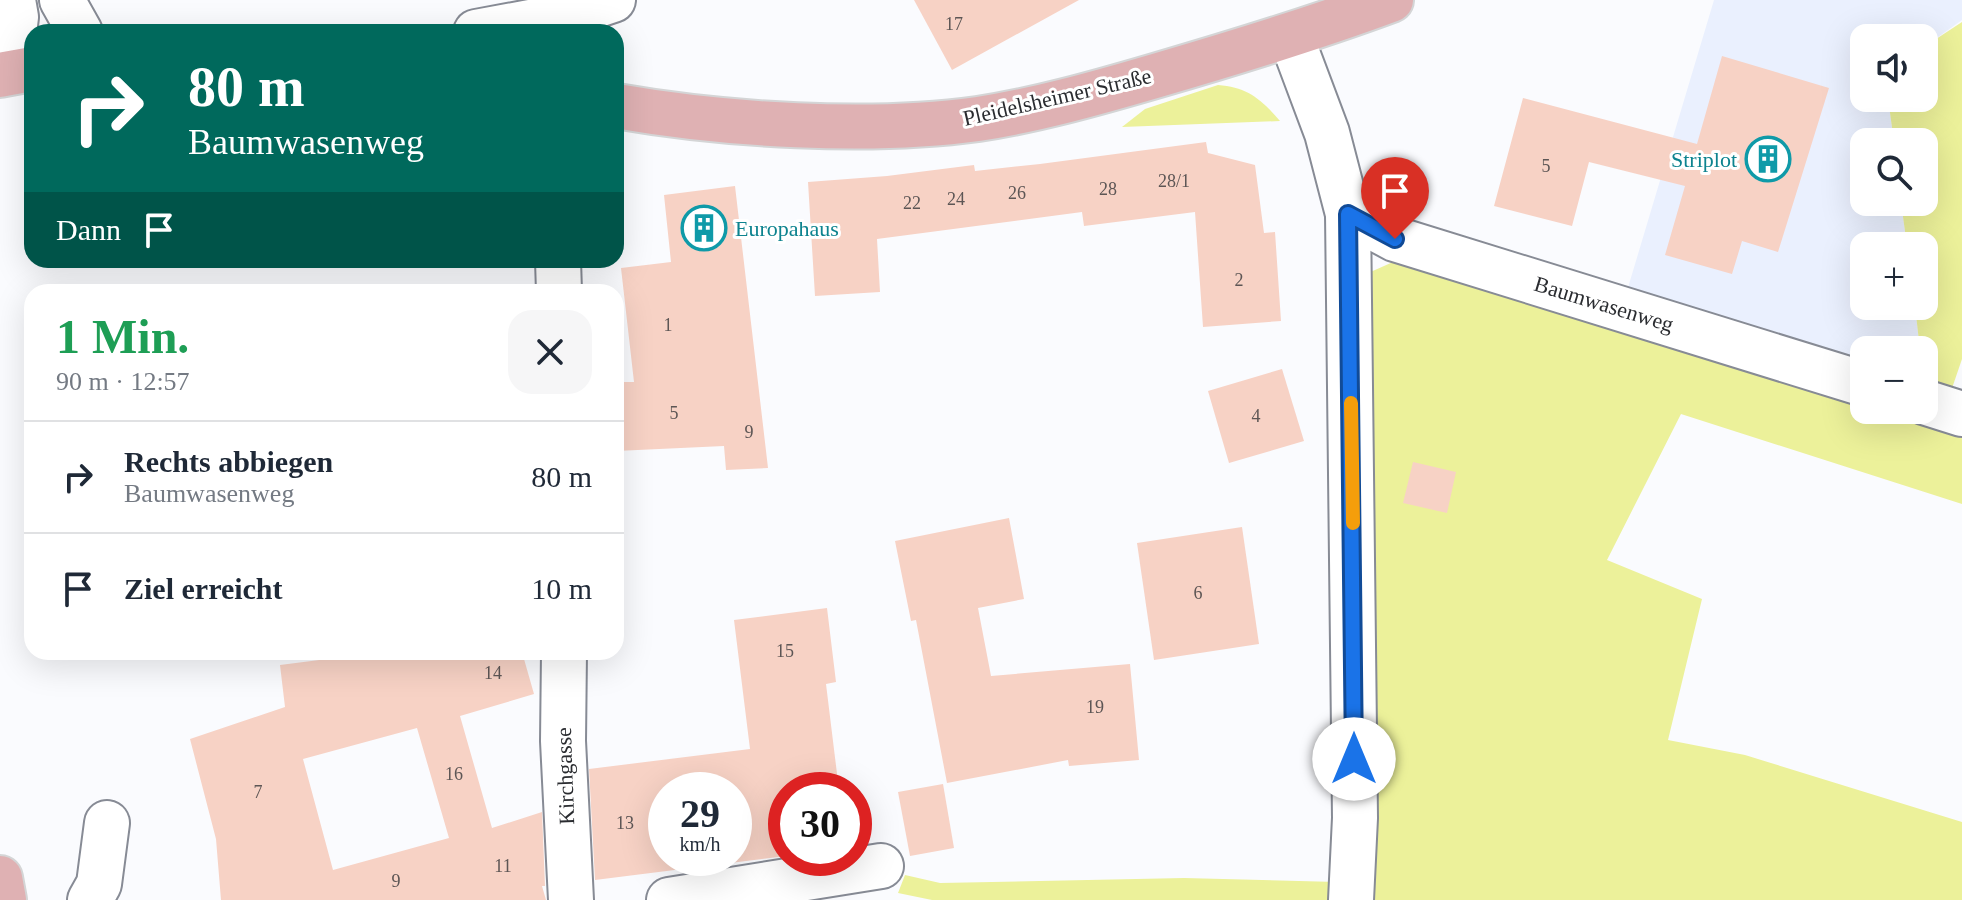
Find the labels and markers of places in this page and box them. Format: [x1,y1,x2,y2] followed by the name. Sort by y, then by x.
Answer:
[1744,135,1792,183] building icon: Striplot
[1671,147,1737,172] place label: Striplot
[1361,157,1429,239] pin
[680,204,728,252] building icon: Europahaus
[735,216,839,241] place label: Europahaus

